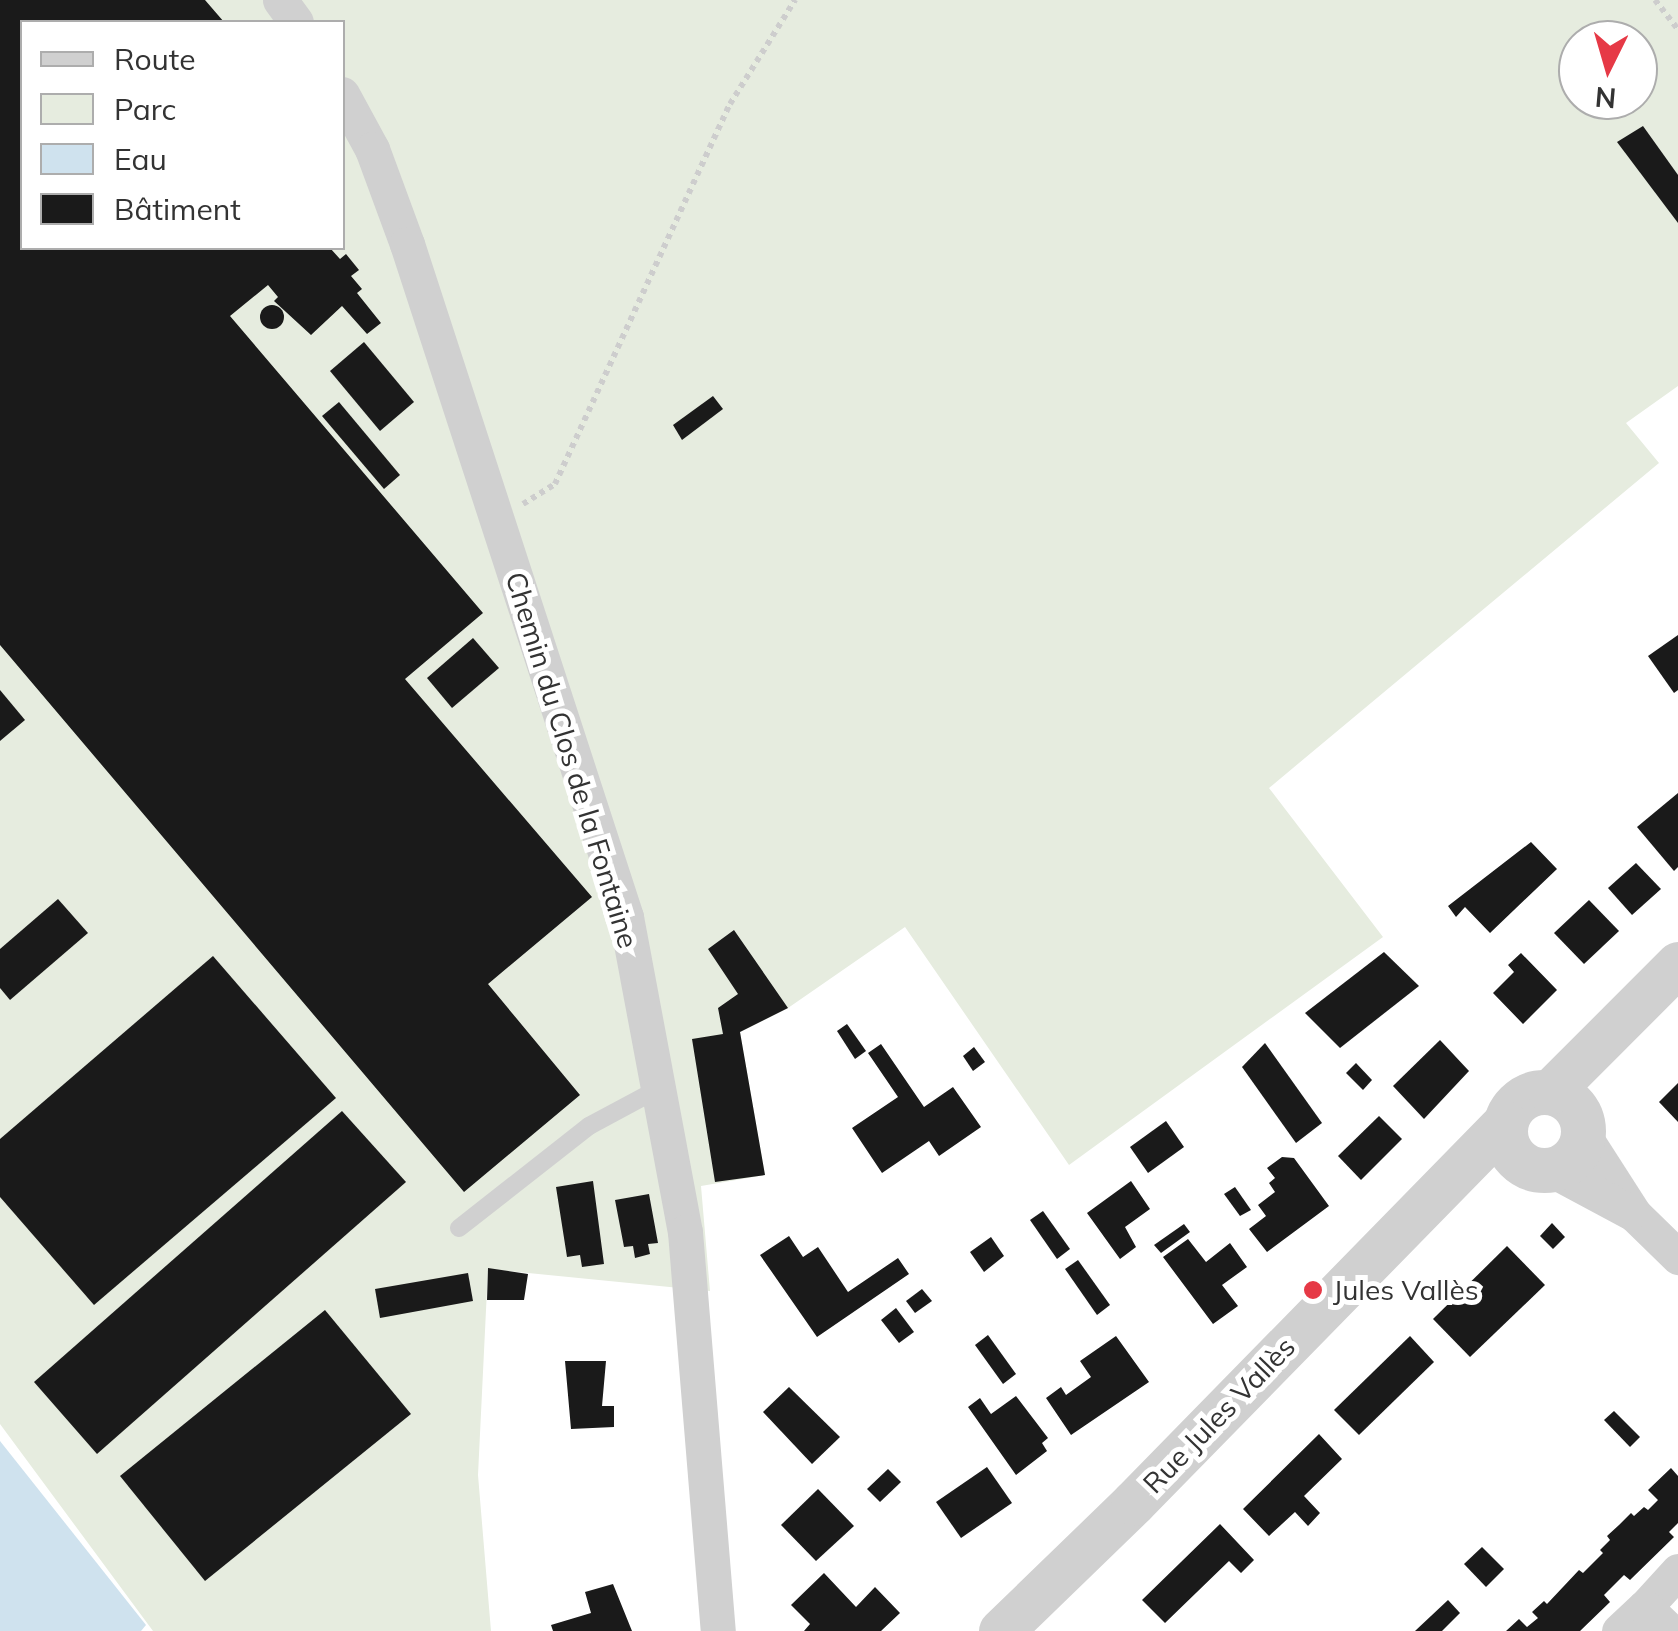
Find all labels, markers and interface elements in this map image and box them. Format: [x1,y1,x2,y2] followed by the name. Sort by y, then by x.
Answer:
[20,20,345,250] legend
[1558,20,1658,120] north arrow
[114,40,196,78] text: Route
[1593,80,1618,117] text: N
[114,90,176,128] text: Parc
[114,140,167,178] text: Eau
[114,190,241,228] text: Bâtiment
[499,568,645,952] street label: Chemin du Clos de la Fontaine
[1333,1273,1479,1307] place label: Jules Vallès
[1302,1279,1324,1301] marker: Jules Vallès
[1136,1330,1302,1500] street label: Rue Jules Vallès

